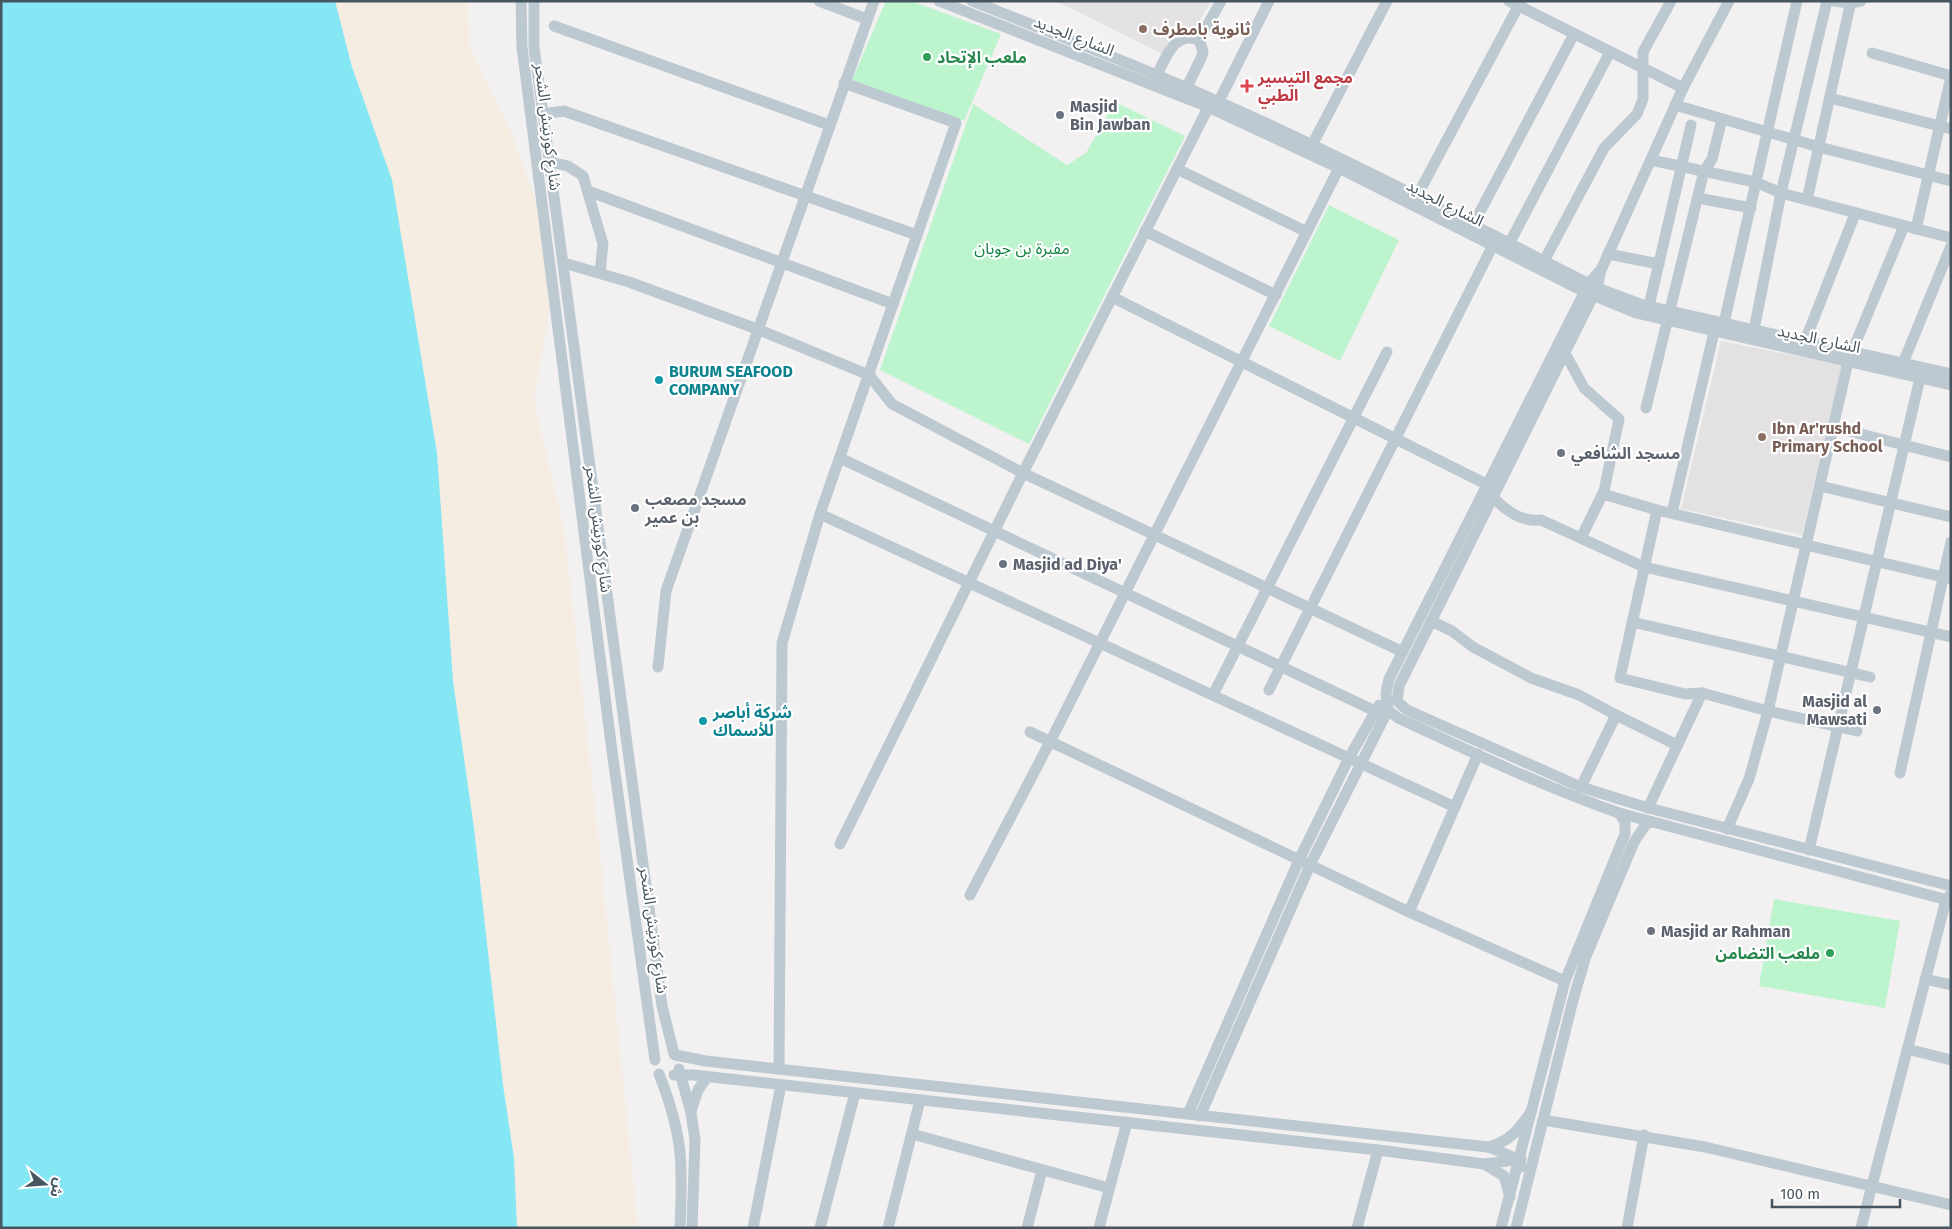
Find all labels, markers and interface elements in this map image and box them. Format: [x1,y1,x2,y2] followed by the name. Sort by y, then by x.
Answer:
[1030,12,1117,63] street label: الشارع الجديد
[1153,20,1251,39] place label: ثانوية بامطرف
[1137,23,1149,35] marker: ثانوية بامطرف
[937,48,1027,69] place label: ملعب الإتحاد
[921,51,933,63] marker: ملعب الإتحاد
[528,61,565,192] street label: شارع كورنيش الشحر
[1257,68,1353,108] place label: مجمع التيسير الطبي
[1240,79,1254,93] marker: مجمع التيسير الطبي
[1070,97,1151,134] place label: Masjid Bin Jawban
[1054,109,1066,121] marker: Masjid Bin Jawban
[1402,175,1487,233] street label: الشارع الجديد
[974,239,1070,258] park label: مقبرة بن جوبان
[1775,321,1862,360] street label: الشارع الجديد
[669,362,793,399] place label: BURUM SEAFOOD COMPANY
[653,374,665,386] marker: BURUM SEAFOOD COMPANY
[1772,419,1883,456] place label: Ibn Ar'rushd Primary School
[1756,431,1768,443] marker: Ibn Ar'rushd Primary School
[1571,444,1680,466] place label: مسجد الشافعي
[1555,447,1567,459] marker: مسجد الشافعي
[579,463,616,594] street label: شارع كورنيش الشحر
[644,490,747,527] place label: مسجد مصعب بن عمير
[629,502,641,514] marker: مسجد مصعب بن عمير
[1013,555,1122,574] place label: Masjid ad Diya'
[997,558,1009,570] marker: Masjid ad Diya'
[1802,692,1867,729] place label: Masjid al Mawsati
[712,702,792,740] place label: شركة أباصر للأسماك
[1871,704,1883,716] marker: Masjid al Mawsati
[697,715,709,727] marker: شركة أباصر للأسماك
[633,864,672,995] street label: شارع كورنيش الشحر
[1661,922,1791,941] place label: Masjid ar Rahman
[1645,925,1657,937] marker: Masjid ar Rahman
[1715,944,1820,963] place label: ملعب التضامن
[1824,947,1836,959] marker: ملعب التضامن
[20,1159,70,1209] north arrow
[46,1176,68,1199] text: ش
[1772,1176,1900,1208] scale bar
[1780,1185,1820,1203] text: 100 m

